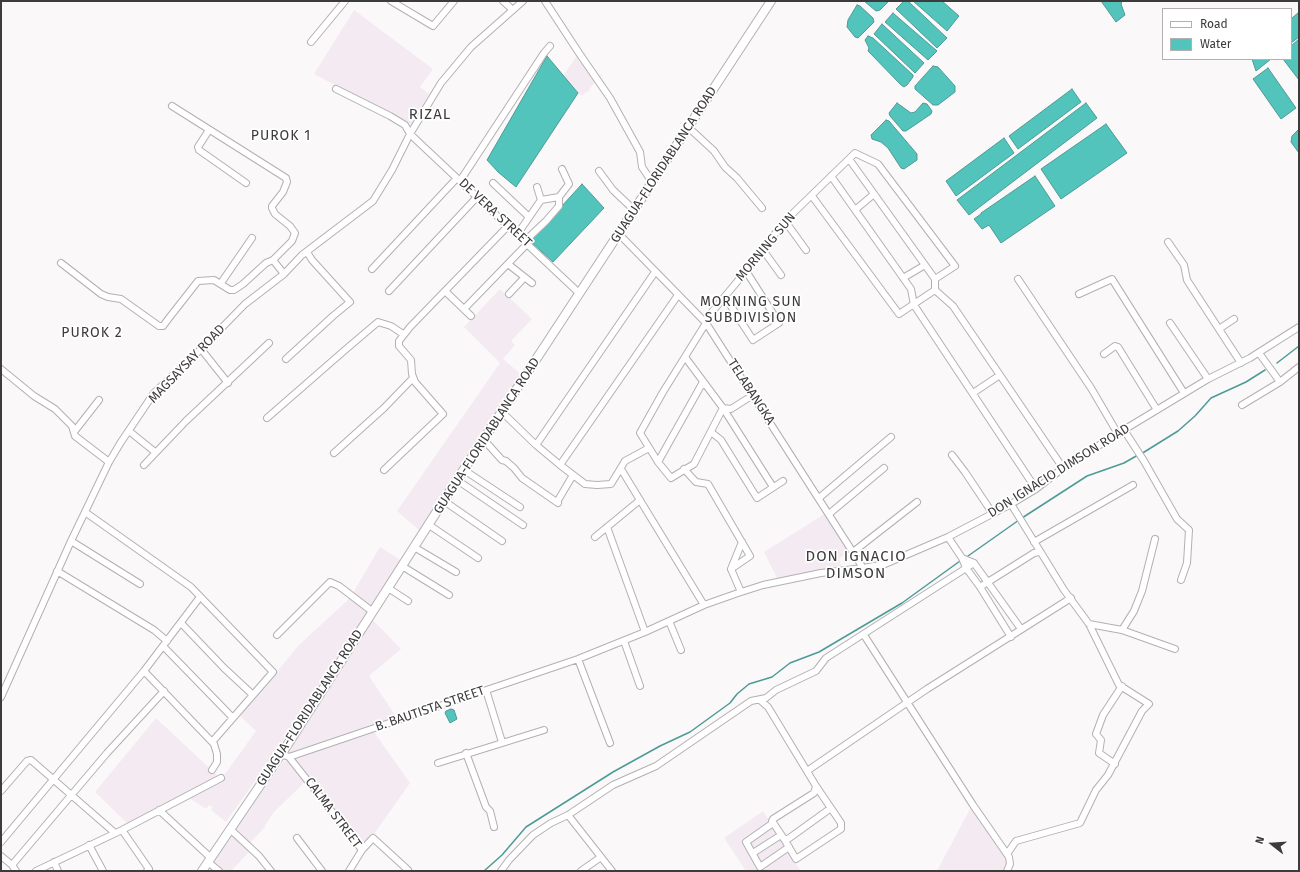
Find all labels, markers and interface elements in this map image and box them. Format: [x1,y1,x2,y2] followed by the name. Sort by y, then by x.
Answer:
[1162,8,1292,60] legend
[1200,17,1228,31] text: Road
[1200,37,1231,51] text: Water
[608,84,720,246] street label: GUAGUA-FLORIDABLANCA ROAD
[409,106,451,124] district label: RIZAL
[251,128,311,144] district label: PUROK 1
[455,175,535,251] street label: DE VERA STREET
[733,210,799,284] street label: MORNING SUN
[700,294,802,326] district label: MORNING SUN SUBDIVISION
[146,321,228,407] street label: MAGSAYSAY ROAD
[61,325,123,341] district label: PUROK 2
[431,355,543,517] street label: GUAGUA-FLORIDABLANCA ROAD
[724,356,778,428] street label: TELABANGKA
[985,421,1133,521] street label: DON IGNACIO DIMSON ROAD
[805,548,907,583] district label: DON IGNACIO DIMSON
[254,627,366,789] street label: GUAGUA-FLORIDABLANCA ROAD
[373,683,487,735] street label: B. BAUTISTA STREET
[301,775,365,851] street label: CALMA STREET
[1252,824,1292,864] north arrow
[1253,835,1267,846] text: N

